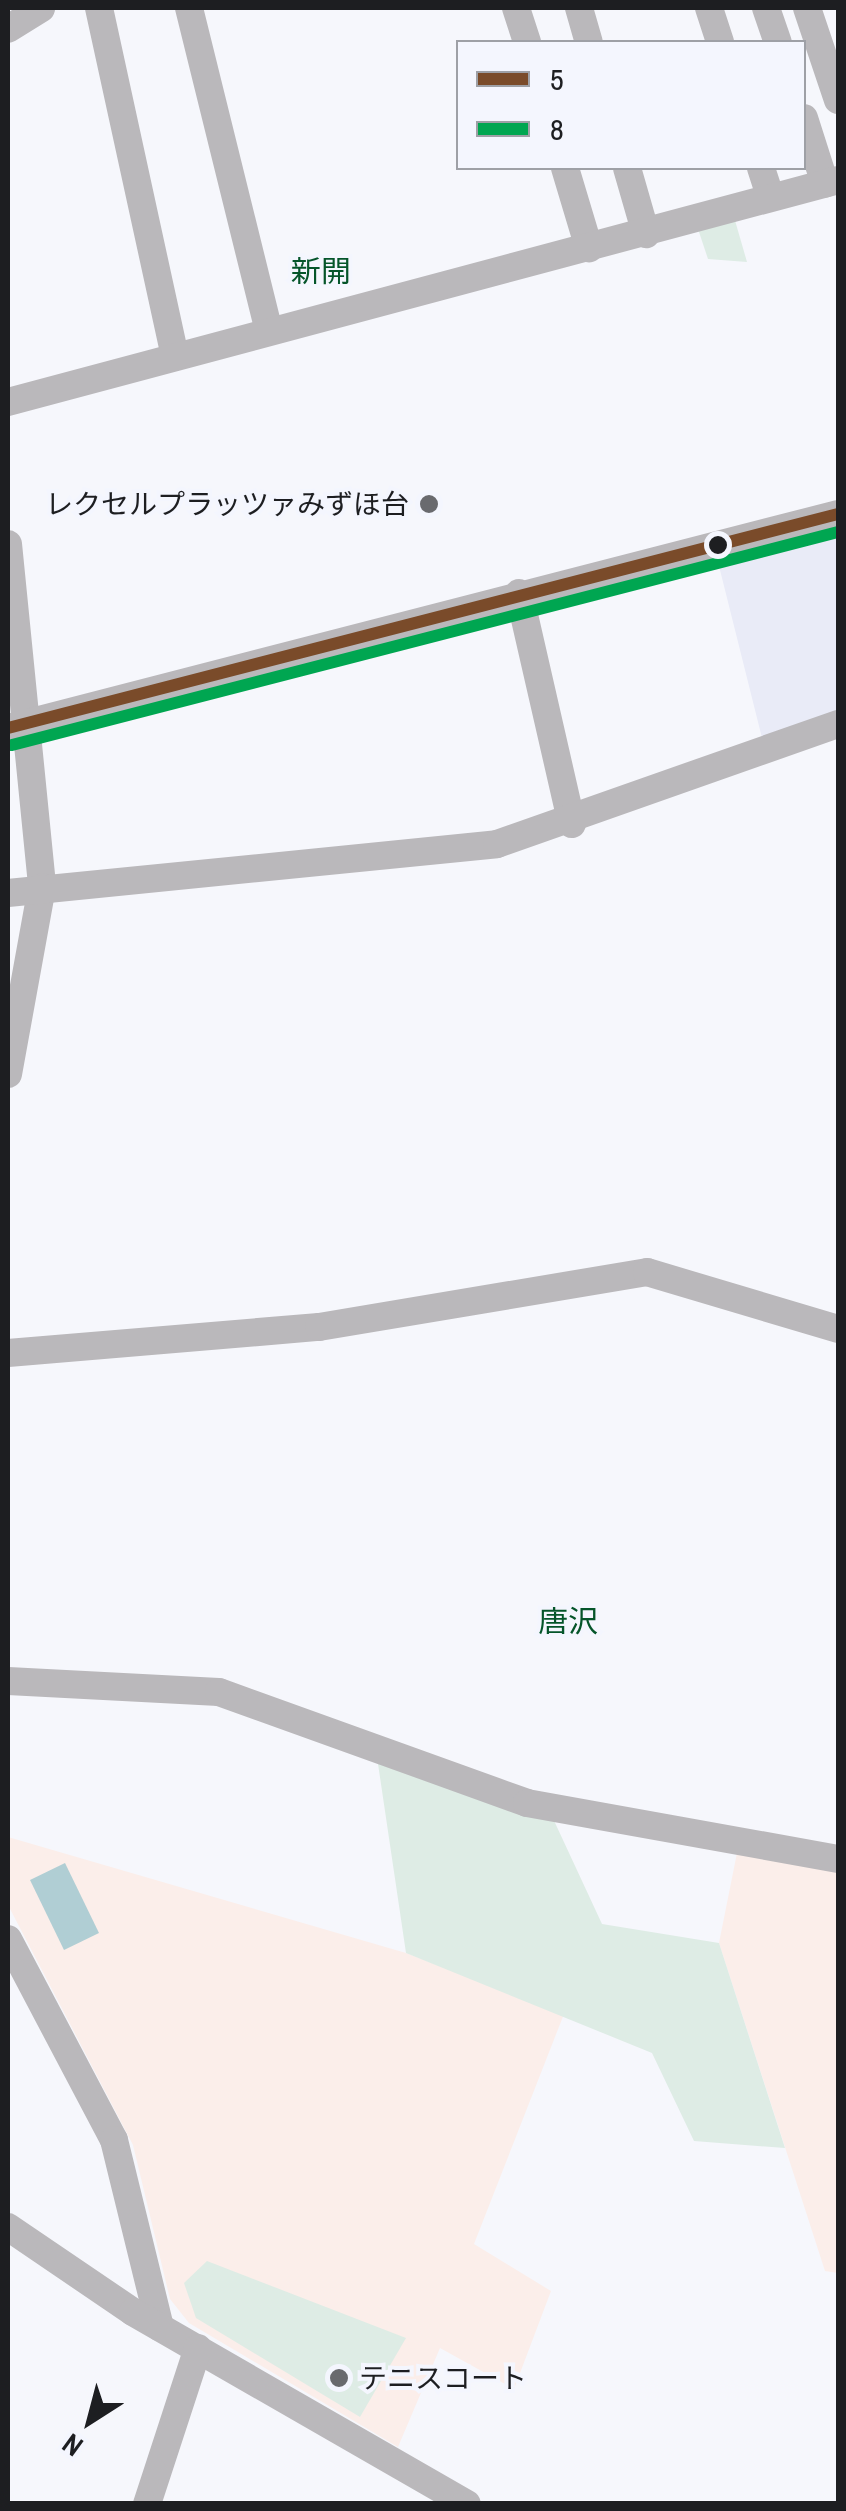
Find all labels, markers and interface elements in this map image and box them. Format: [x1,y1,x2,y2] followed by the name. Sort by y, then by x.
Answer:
[456,40,806,170] legend
[550,59,564,99] text: 5
[550,109,564,149] text: 8
[291,253,351,289] district label: 新開
[45,487,409,521] place label: レクセルプラッツァみずほ台
[418,493,440,515] marker: レクセルプラッツァみずほ台
[708,535,728,555] unlabelled marker
[538,1603,598,1639] district label: 唐沢
[359,2361,527,2395] place label: テニスコート
[328,2367,350,2389] marker: テニスコート
[40,2371,140,2471] north arrow
[54,2425,90,2466] text: N

